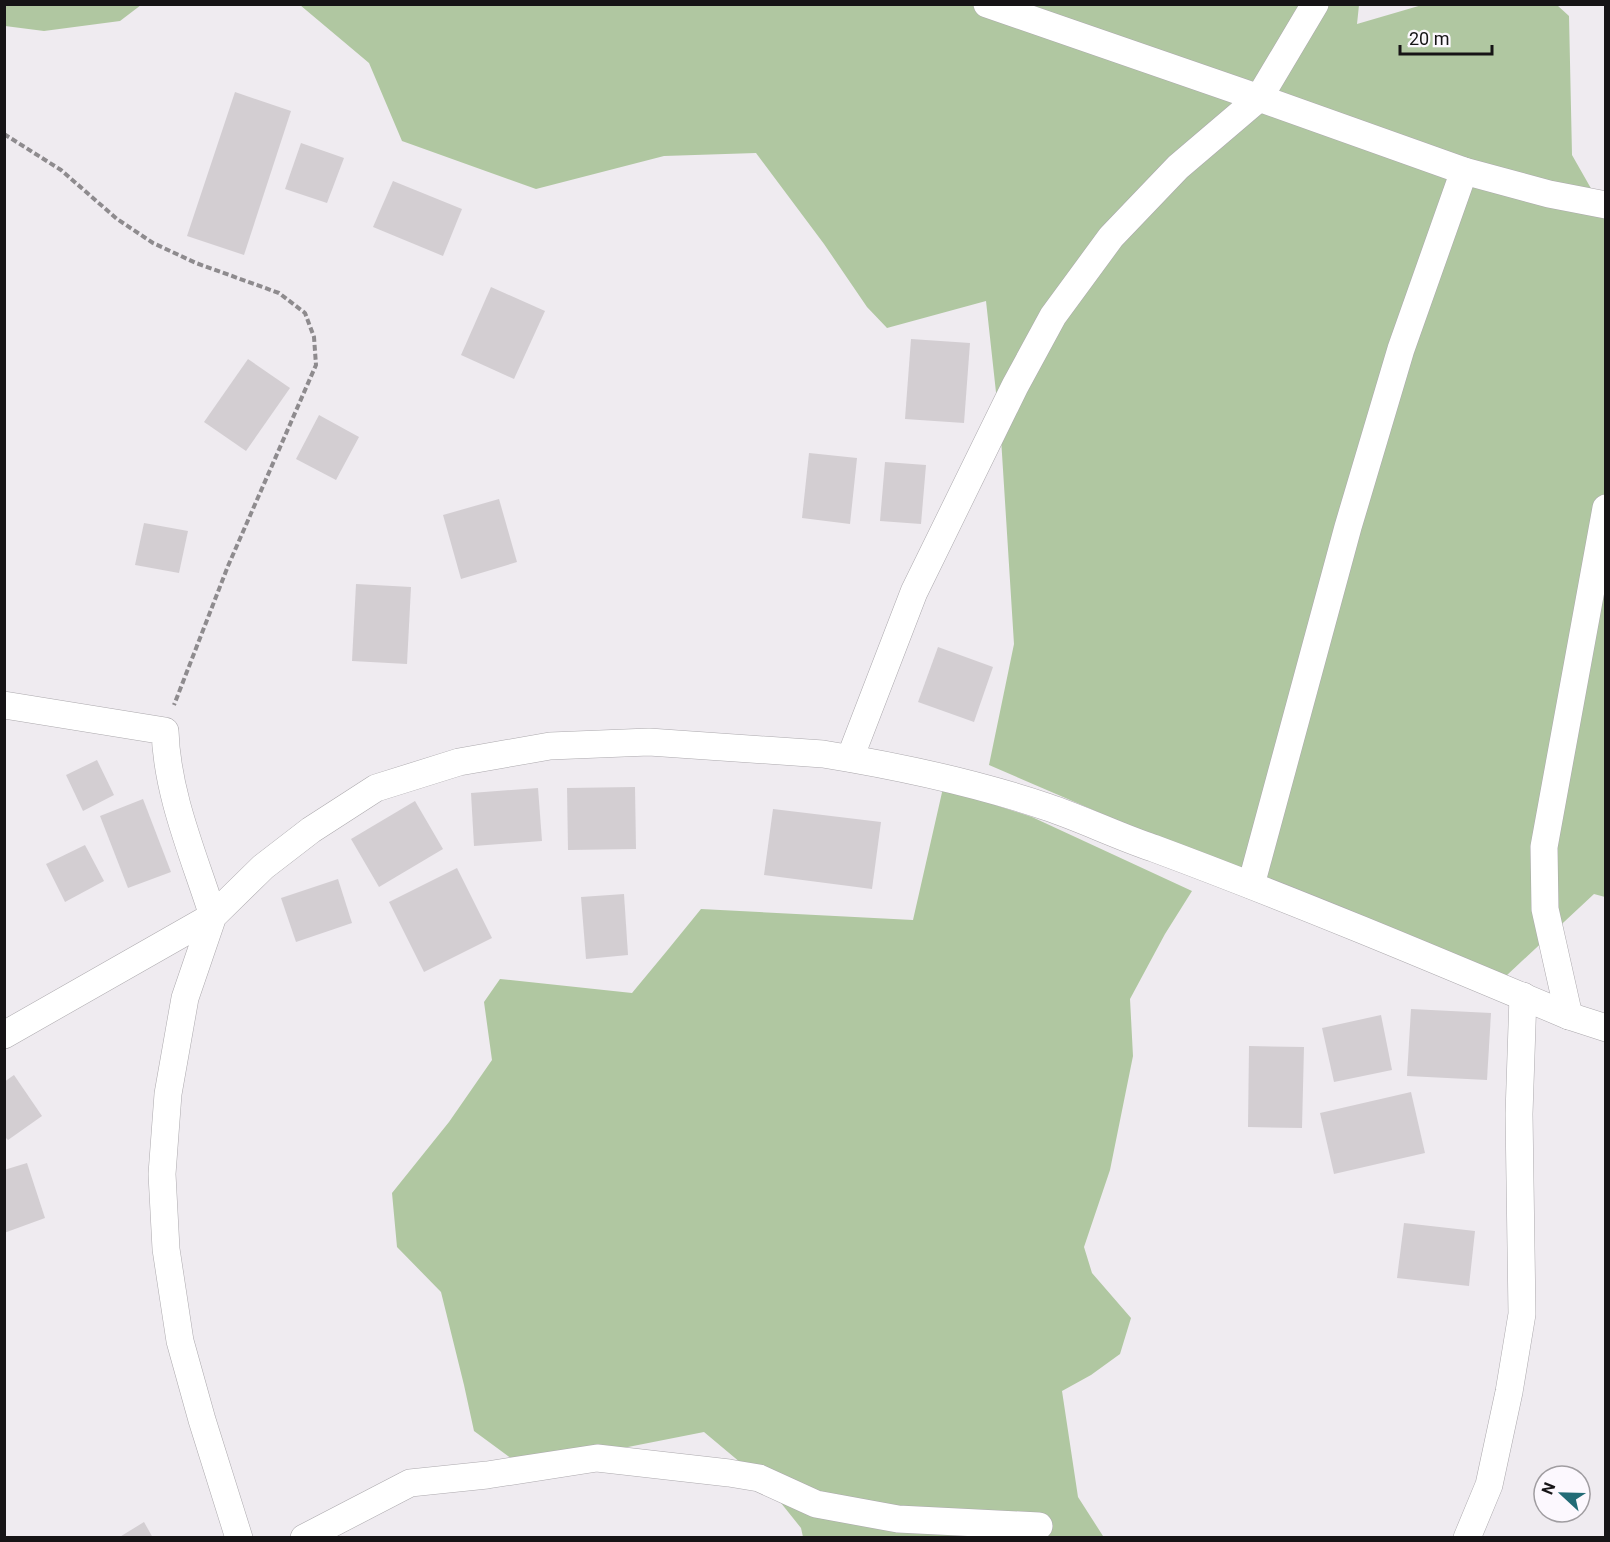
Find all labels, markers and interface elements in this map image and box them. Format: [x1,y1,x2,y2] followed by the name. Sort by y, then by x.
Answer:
[1400,18,1492,56] scale bar
[1409,28,1449,49] text: 20 m
[1532,1464,1592,1524] north arrow
[1538,1480,1559,1497] text: N

